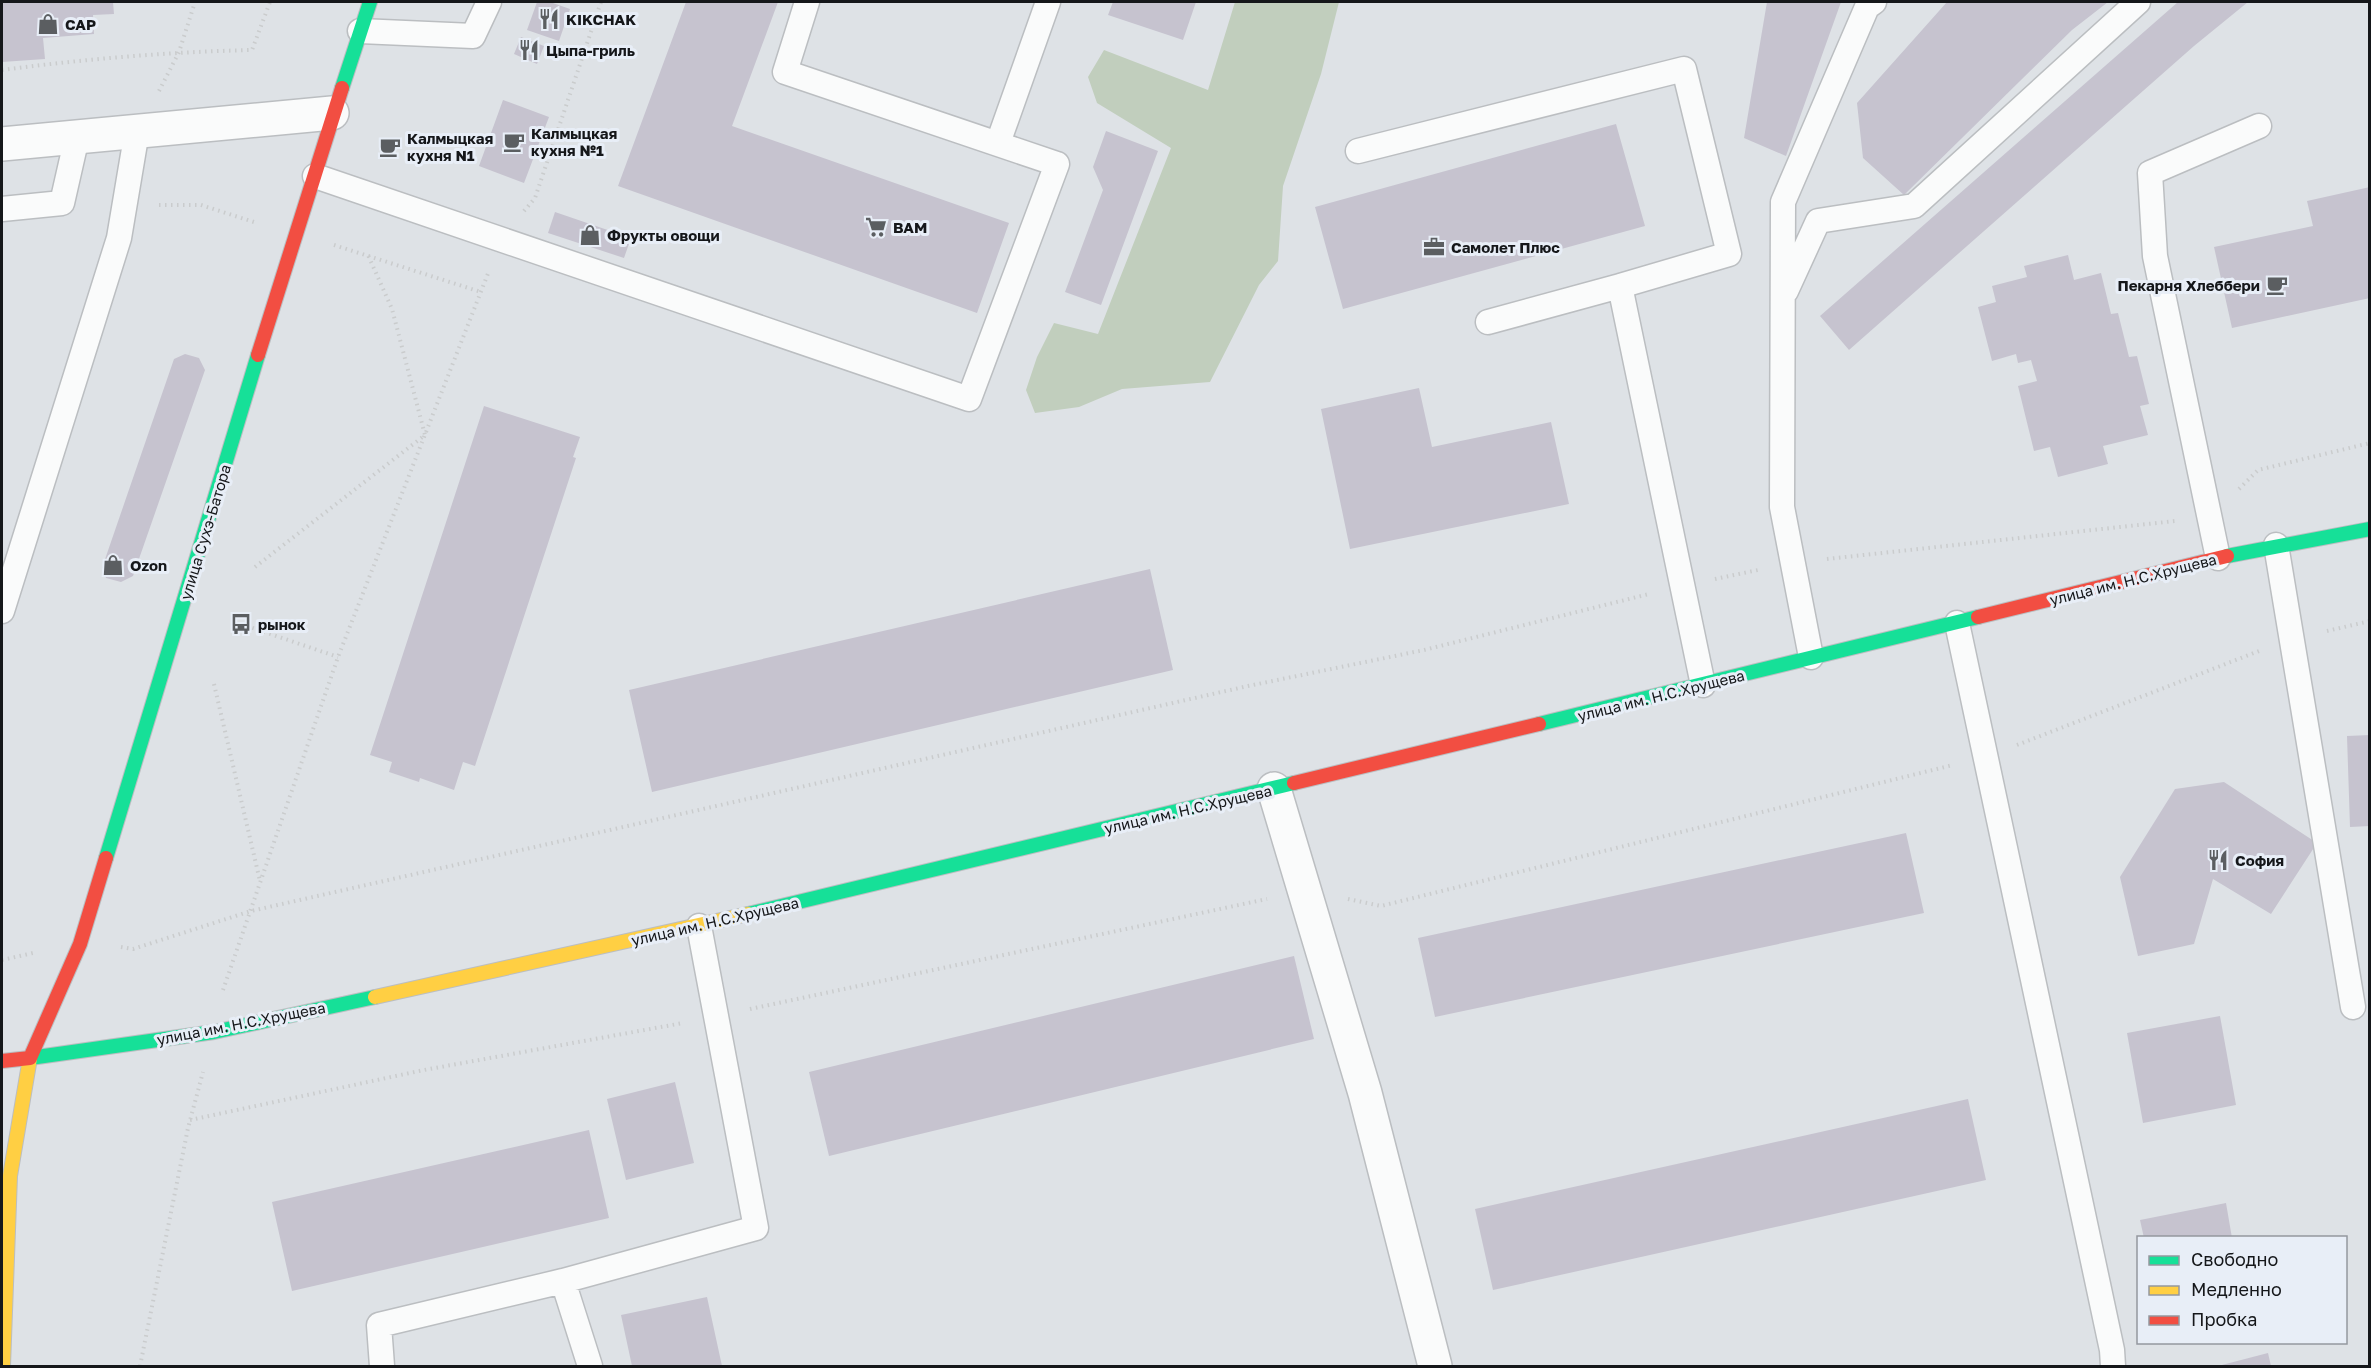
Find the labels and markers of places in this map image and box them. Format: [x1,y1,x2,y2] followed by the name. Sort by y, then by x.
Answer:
[537,7,561,31] restaurant icon: KIKCHAK
[566,10,636,28] place label: KIKCHAK
[36,12,60,36] shop icon: САР
[65,15,96,33] place label: САР
[517,38,541,62] restaurant icon: Цыпа-гриль
[546,41,635,59] place label: Цыпа-гриль
[531,124,617,159] place label: Калмыцкая кухня №1
[407,129,493,164] place label: Калмыцкая кухня N1
[502,130,526,154] cafe icon: Калмыцкая кухня №1
[378,135,402,159] cafe icon: Калмыцкая кухня N1
[864,215,888,239] supermarket icon: ВАМ
[893,218,927,236] place label: ВАМ
[578,223,602,247] shop icon: Фрукты овощи
[607,226,720,244] place label: Фрукты овощи
[1422,235,1446,259] office icon: Самолет Плюс
[1451,238,1560,256] place label: Самолет Плюс
[2265,273,2289,297] cafe icon: Пекарня Хлеббери
[2117,276,2260,294] place label: Пекарня Хлеббери
[101,553,125,577] shop icon: Ozon
[130,556,167,574] place label: Ozon
[229,612,253,636] bus stop icon: рынок
[258,615,306,633] place label: рынок
[2206,848,2230,872] restaurant icon: София
[2235,851,2284,869] place label: София

